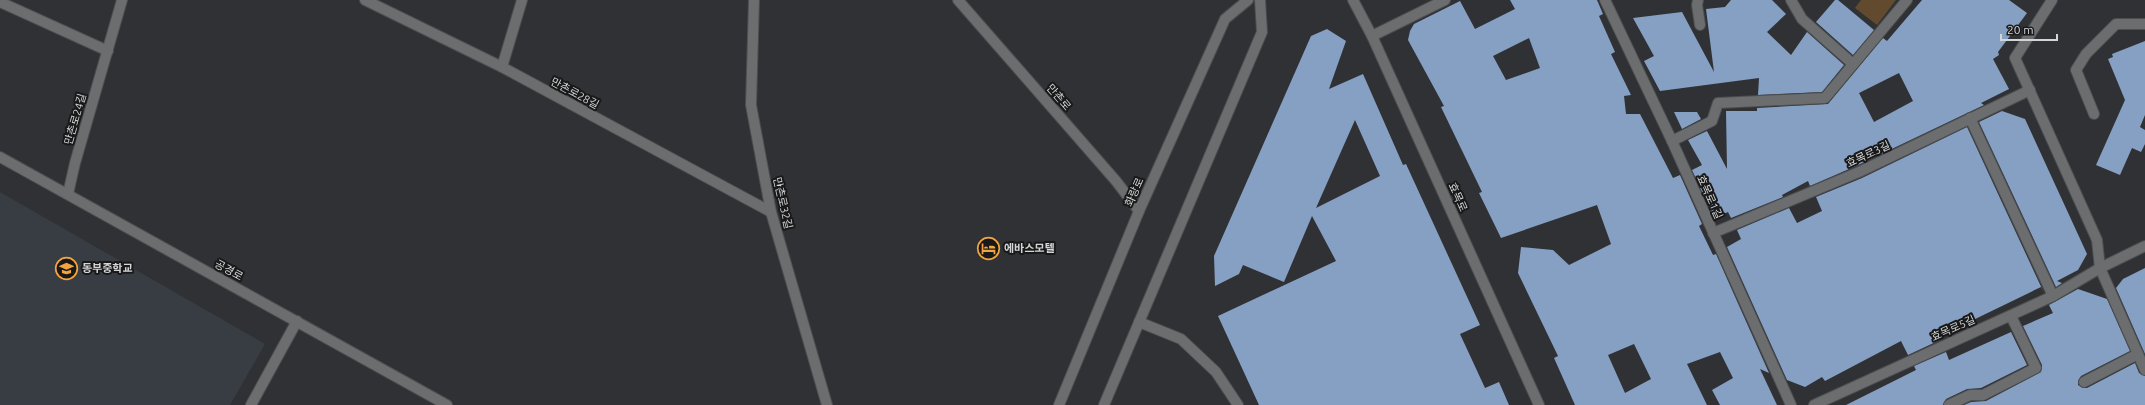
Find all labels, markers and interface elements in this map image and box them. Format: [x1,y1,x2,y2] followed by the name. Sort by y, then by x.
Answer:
[2001,16,2057,42] scale bar
[2007,23,2034,36] text: 20 m
[549,75,601,111] street label: 만촌로28길
[1045,82,1073,112] street label: 만촌로
[62,92,88,146] street label: 만촌로24길
[1844,139,1892,169] street label: 효목로3길
[1695,173,1725,221] street label: 효목로1길
[771,176,795,230] street label: 만촌로32길
[1122,176,1146,208] street label: 화랑로
[1446,181,1470,213] street label: 효목로
[976,235,1002,261] hotel icon: 에바스모텔
[1004,242,1055,254] place label: 에바스모텔
[53,255,79,281] school or university icon: 동부중학교
[213,257,245,283] street label: 공경로
[82,262,133,274] place label: 동부중학교
[1929,313,1977,343] street label: 효목로5길

